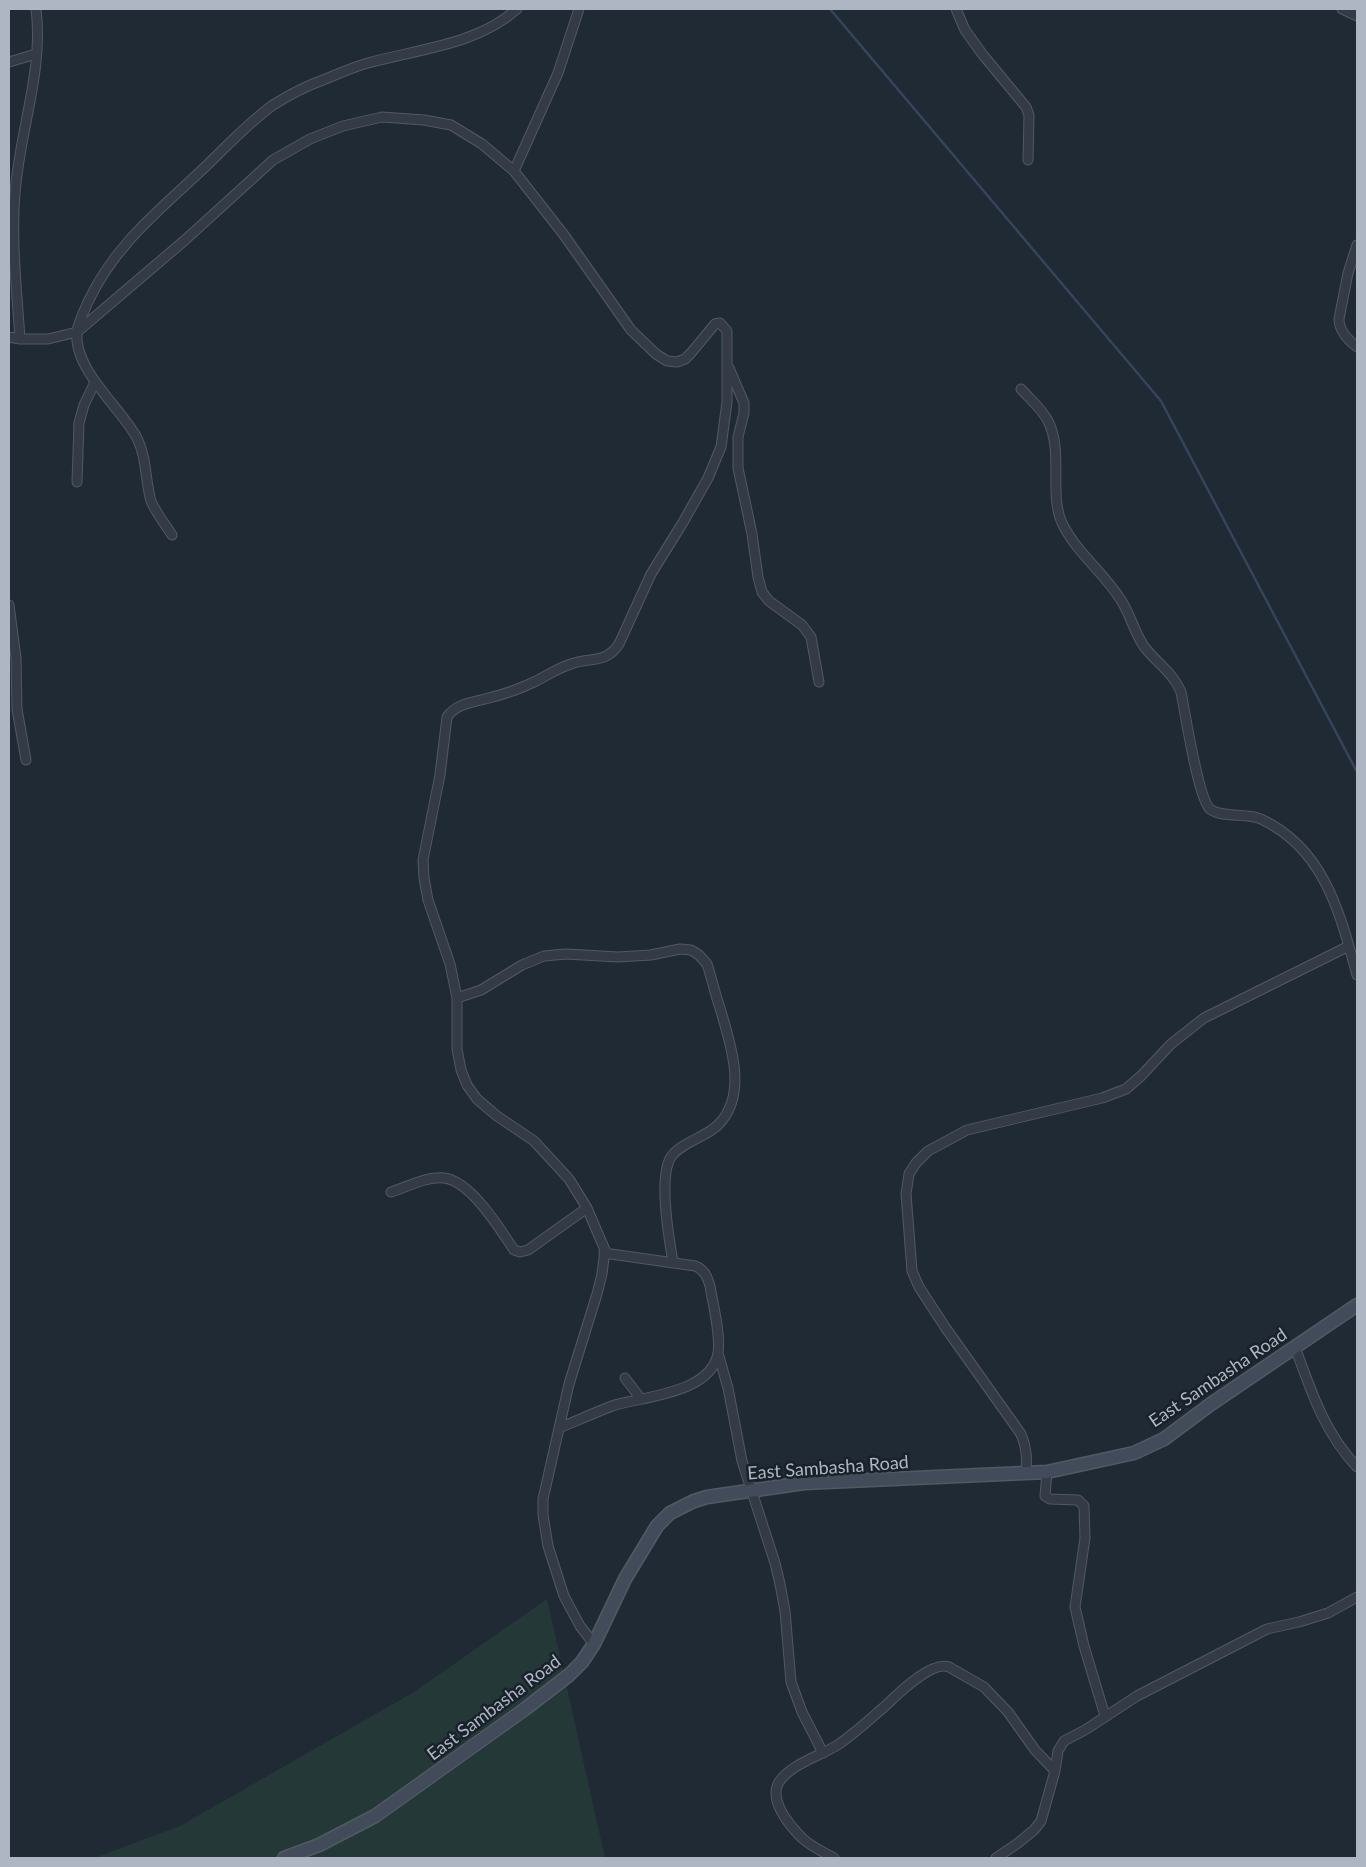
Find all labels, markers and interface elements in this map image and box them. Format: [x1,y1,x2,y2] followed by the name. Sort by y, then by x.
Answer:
[1145,1324,1291,1432] street label: East Sambasha Road
[747,1452,909,1484] street label: East Sambasha Road
[423,1651,565,1765] street label: East Sambasha Road

